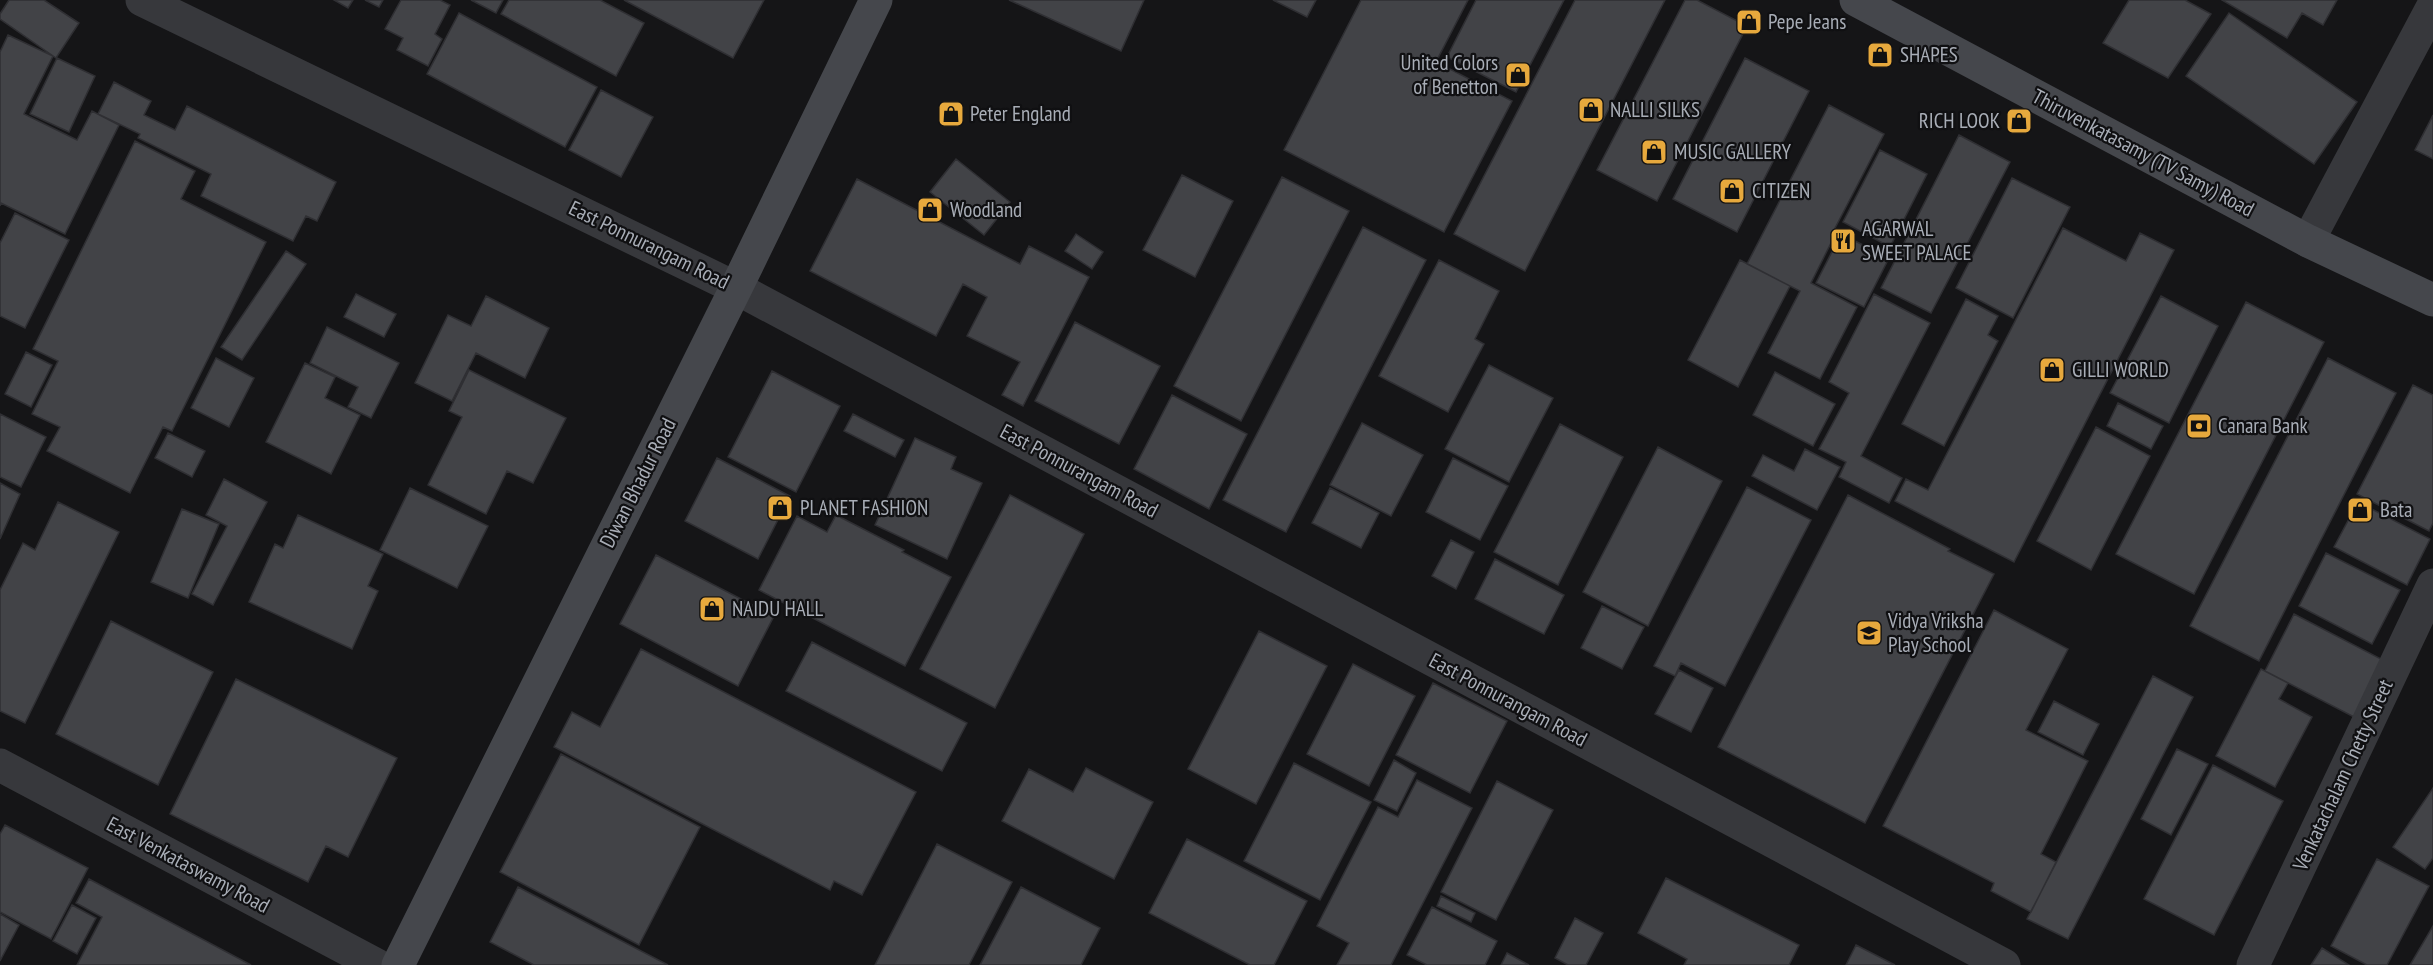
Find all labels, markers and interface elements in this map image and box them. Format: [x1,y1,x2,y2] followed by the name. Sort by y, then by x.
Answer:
[1734,7,1764,37] shop icon: Pepe Jeans
[1768,8,1846,35] place label: Pepe Jeans
[1865,40,1895,70] shop icon: SHAPES
[1900,41,1958,68] place label: SHAPES
[1401,49,1498,100] place label: United Colors of Benetton
[1503,60,1533,90] shop icon: United Colors of Benetton
[2028,83,2259,223] street label: Thiruvenkatasamy (TV Samy) Road
[1576,95,1606,125] shop icon: NALLI SILKS
[1610,96,1700,123] place label: NALLI SILKS
[936,99,966,129] shop icon: Peter England
[970,100,1071,127] place label: Peter England
[2004,106,2034,136] shop icon: RICH LOOK
[1919,107,2000,134] place label: RICH LOOK
[1639,137,1669,167] shop icon: MUSIC GALLERY
[1674,138,1791,165] place label: MUSIC GALLERY
[1717,176,1747,206] shop icon: CITIZEN
[1752,177,1810,204] place label: CITIZEN
[565,194,734,295] street label: East Ponnurangam Road
[915,195,945,225] shop icon: Woodland
[950,196,1022,223] place label: Woodland
[1862,215,1972,266] place label: AGARWAL SWEET PALACE
[1828,226,1858,256] restaurant icon: AGARWAL SWEET PALACE
[2037,355,2067,385] shop icon: GILLI WORLD
[2072,356,2169,383] place label: GILLI WORLD
[2184,411,2214,441] bank icon: Canara Bank
[2218,412,2308,439] place label: Canara Bank
[593,413,682,552] street label: Diwan Bhadur Road
[996,418,1163,524] street label: East Ponnurangam Road
[765,493,795,523] shop icon: PLANET FASHION
[800,494,928,521] place label: PLANET FASHION
[2345,495,2375,525] shop icon: Bata
[2380,496,2412,523] place label: Bata
[697,594,727,624] shop icon: NAIDU HALL
[732,595,823,622] place label: NAIDU HALL
[1887,607,1984,658] place label: Vidya Vriksha Play School
[1854,618,1884,648] school or university icon: Vidya Vriksha Play School
[1425,647,1592,753] street label: East Ponnurangam Road
[2286,675,2399,876] street label: Venkatachalam Chetty Street
[102,810,274,919] street label: East Venkataswamy Road

